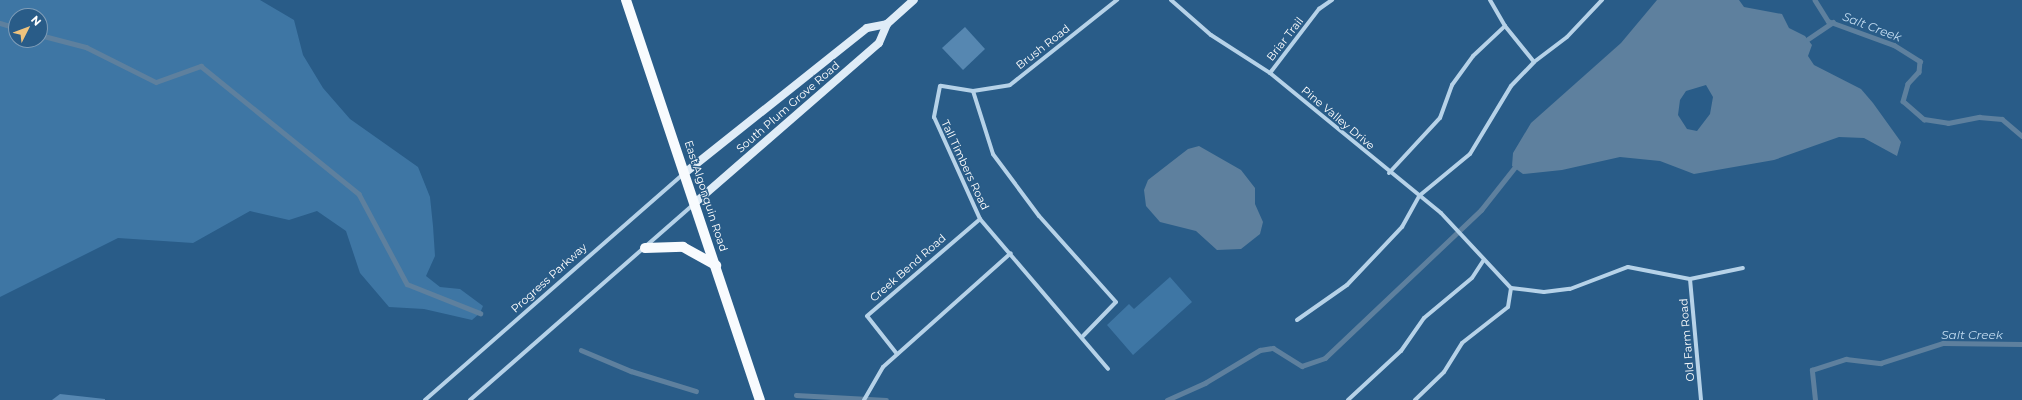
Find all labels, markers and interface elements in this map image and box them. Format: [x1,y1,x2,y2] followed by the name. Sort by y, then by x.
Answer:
[8,8,48,48] north arrow
[1841,9,1903,45] water label: Salt Creek
[28,13,44,29] text: N
[1264,14,1306,64] street label: Briar Trail
[1014,22,1072,72] street label: Brush Road
[734,59,842,155] street label: South Plum Grove Road
[1299,84,1377,152] street label: Pine Valley Drive
[938,118,992,212] street label: Tall Timbers Road
[682,139,730,253] street label: East Algonquin Road
[867,231,949,305] street label: Creek Bend Road
[508,241,590,315] street label: Progress Parkway
[1677,298,1697,382] street label: Old Farm Road
[1941,328,2003,342] water label: Salt Creek

